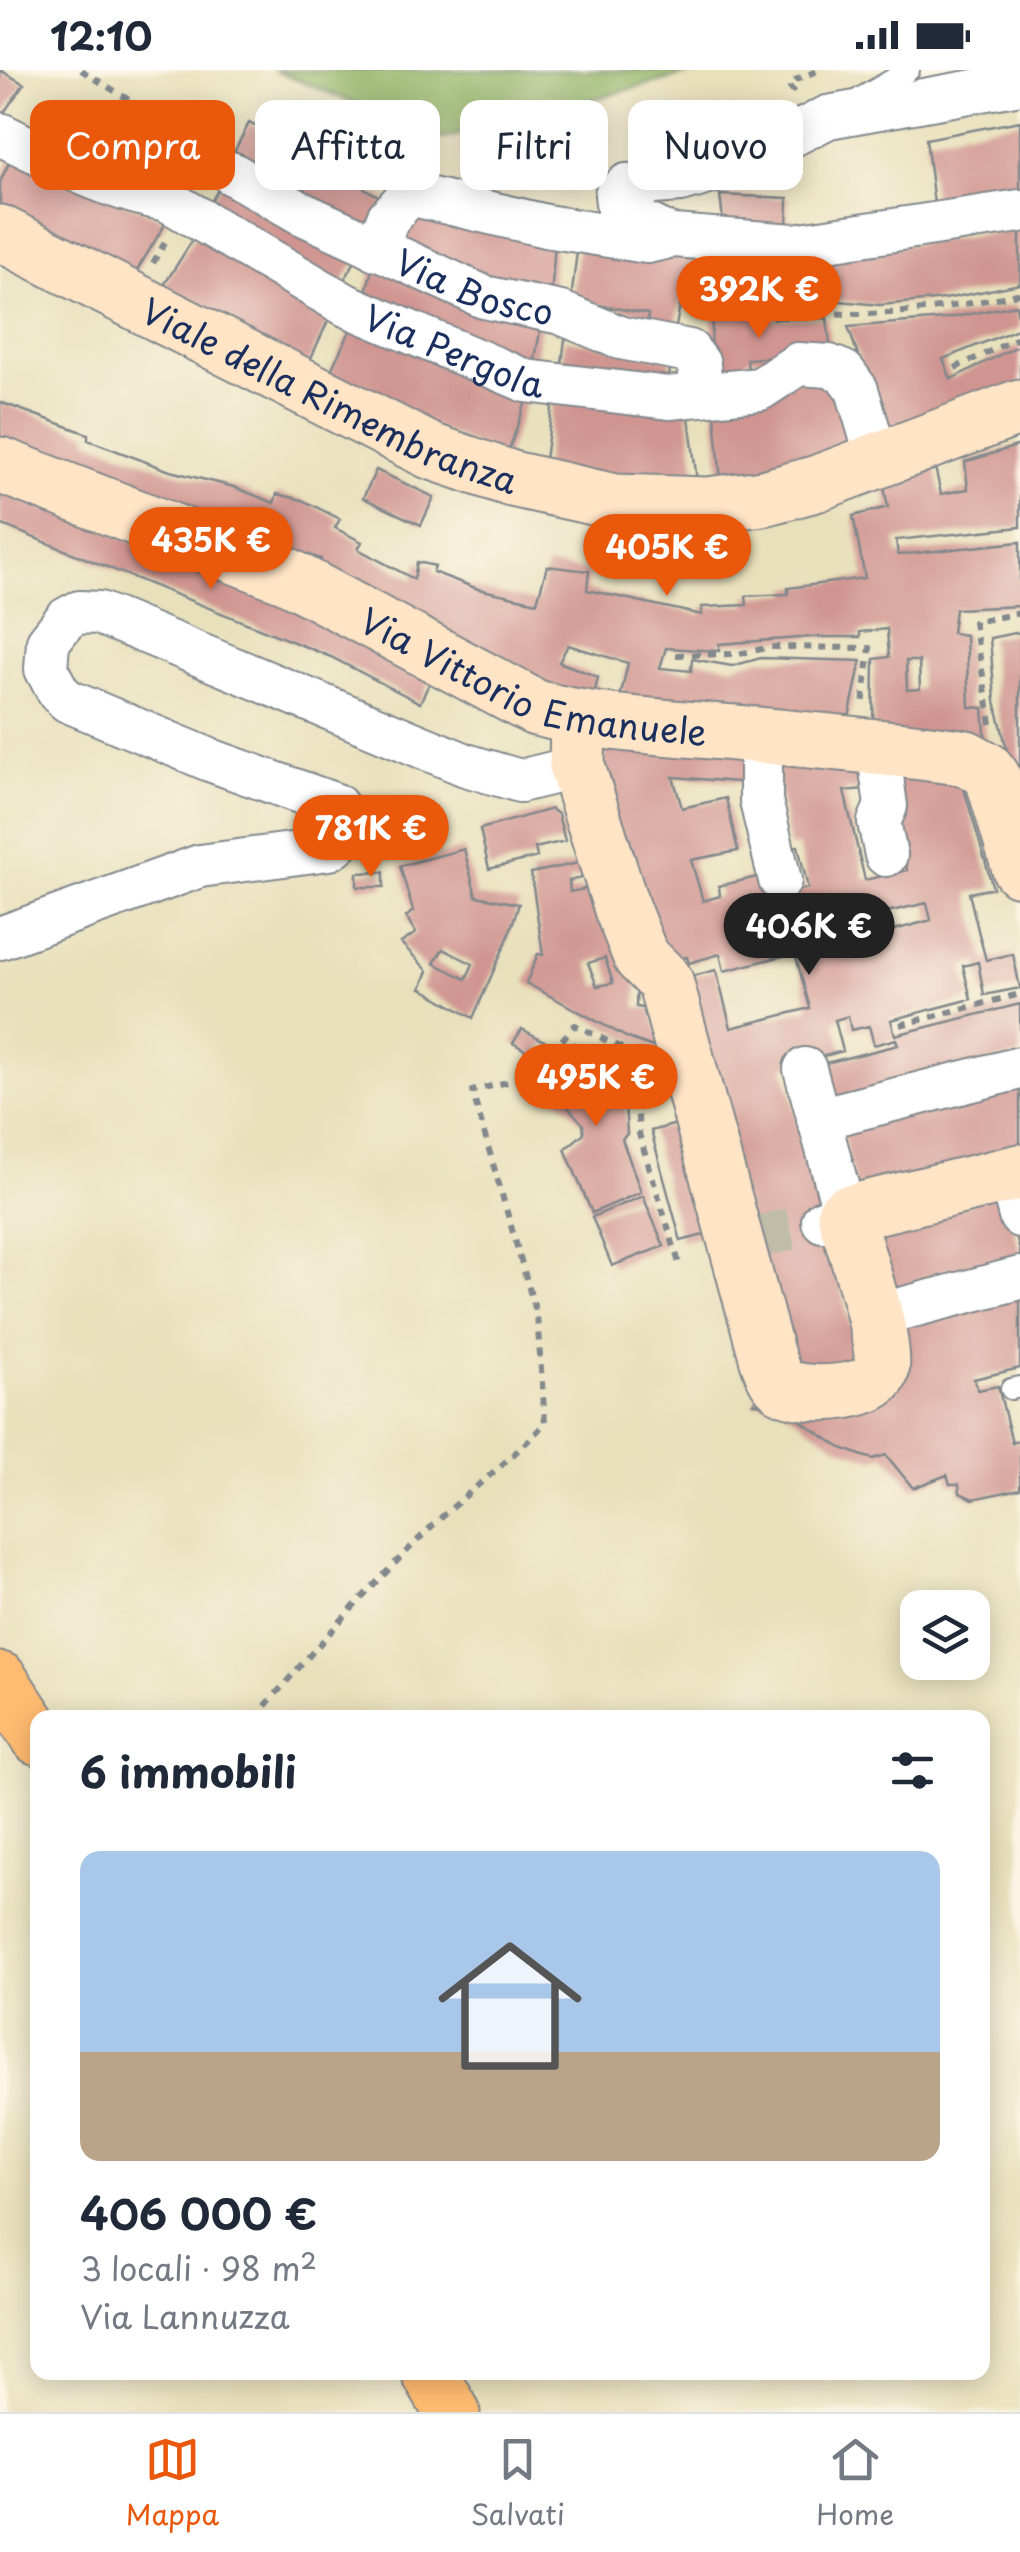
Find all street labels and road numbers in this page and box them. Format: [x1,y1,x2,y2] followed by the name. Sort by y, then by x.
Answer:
[387,233,559,337] street label: Via Bosco
[133,283,525,506] street label: Viale della Rimembranza
[356,289,546,409] street label: Via Pergola
[351,593,709,757] street label: Via Vittorio Emanuele

